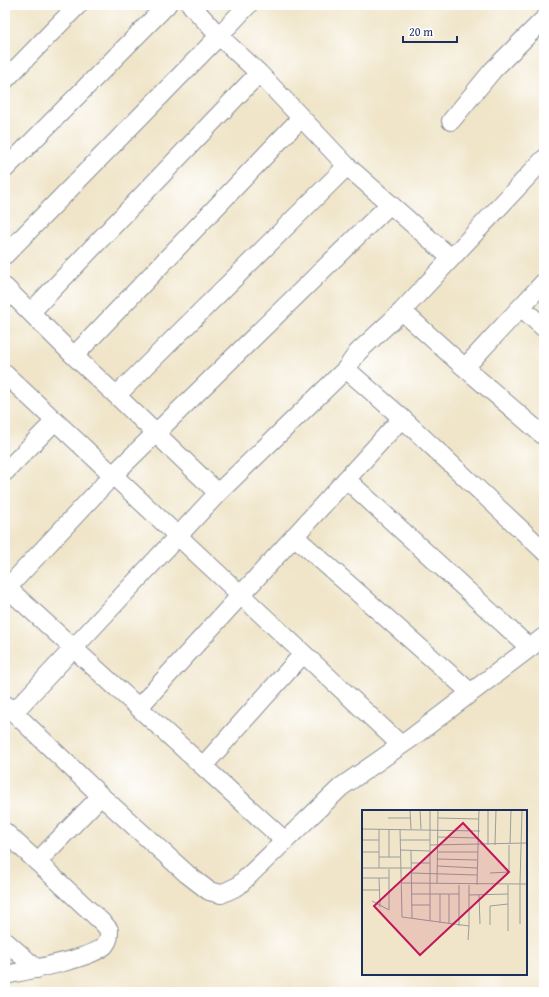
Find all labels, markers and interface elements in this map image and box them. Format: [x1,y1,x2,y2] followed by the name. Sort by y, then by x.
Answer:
[403,18,457,44] scale bar
[409,23,433,40] text: 20 m
[362,810,527,975] inset map

